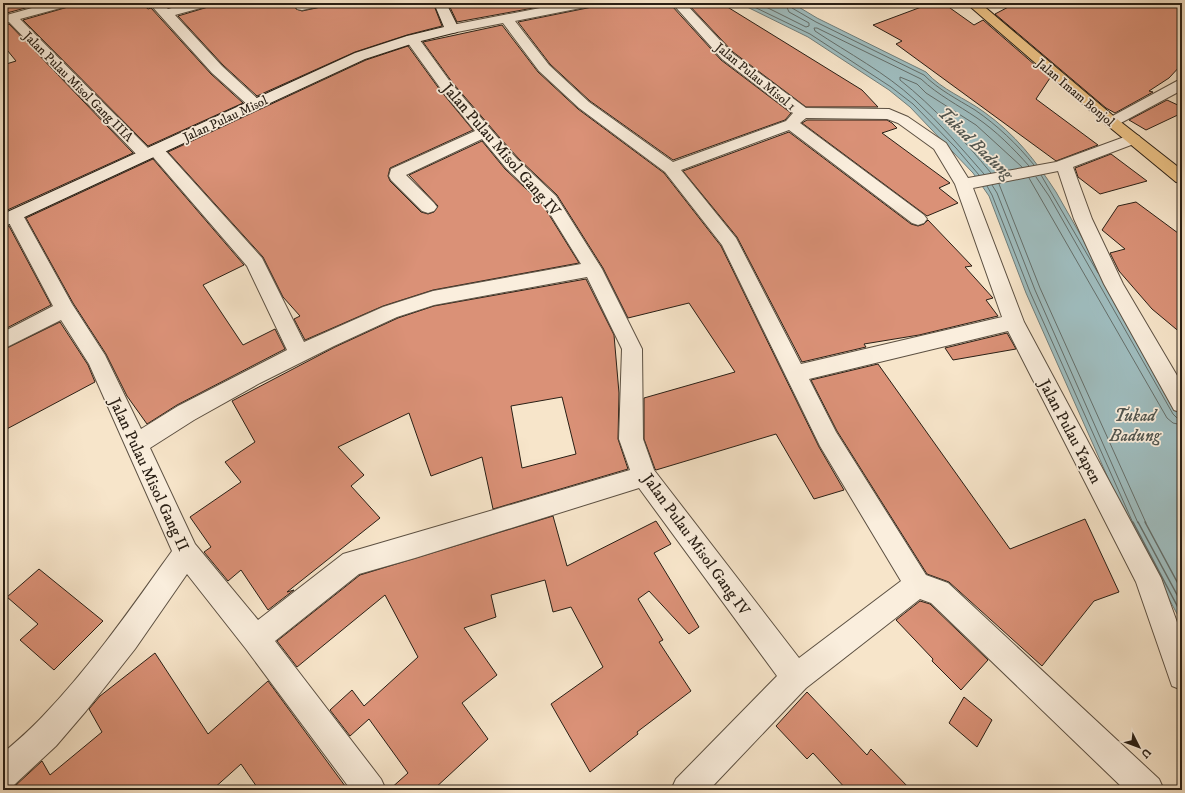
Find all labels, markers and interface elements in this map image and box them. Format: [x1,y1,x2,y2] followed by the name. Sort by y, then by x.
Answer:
[19,28,137,146] street label: Jalan Pulau Misol Gang IIIA
[711,39,799,114] street label: Jalan Pulau Misol 1
[1032,55,1118,131] street label: Jalan Imam Bonjol
[437,77,565,221] street label: Jalan Pulau Misol Gang IV
[180,92,270,146] street label: Jalan Pulau Misol
[933,102,1019,186] water label: Tukad Badung
[1033,374,1106,487] street label: Jalan Pulau Yapen
[104,393,194,555] street label: Jalan Pulau Misol Gang II
[1109,405,1163,447] water label: Tukad Badung
[637,468,755,620] street label: Jalan Pulau Misol Gang IV
[1119,727,1159,767] north arrow
[1137,745,1154,761] text: U

